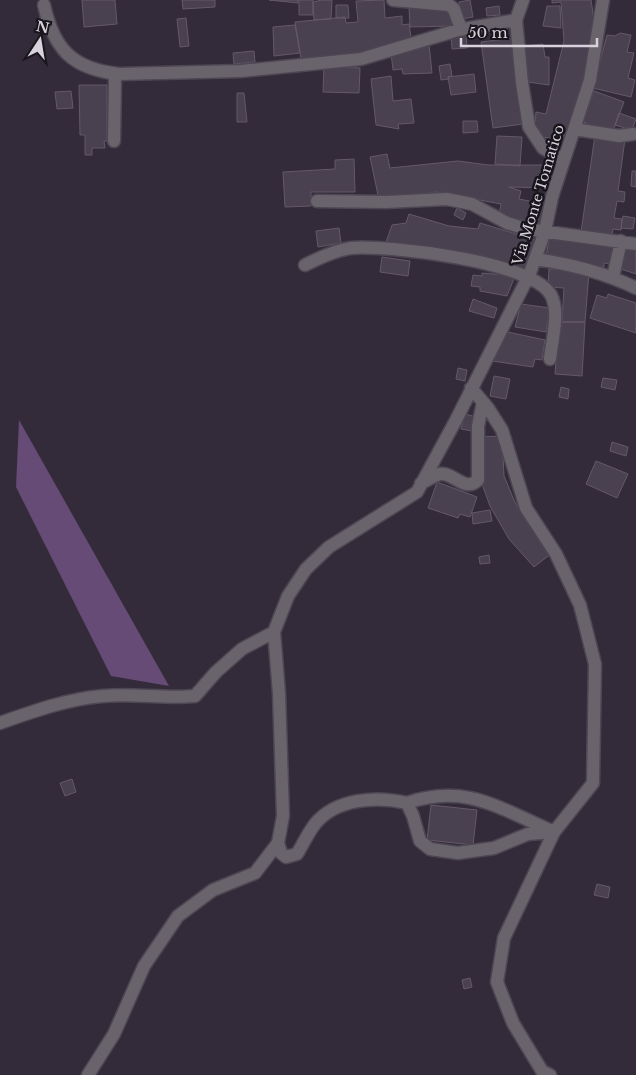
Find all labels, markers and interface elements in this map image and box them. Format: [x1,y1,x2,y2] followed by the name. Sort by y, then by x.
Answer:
[15,15,65,65] north arrow
[461,15,597,47] scale bar
[34,17,51,37] text: N
[468,23,508,42] text: 50 m
[508,122,568,268] street label: Via Monte Tomatico

